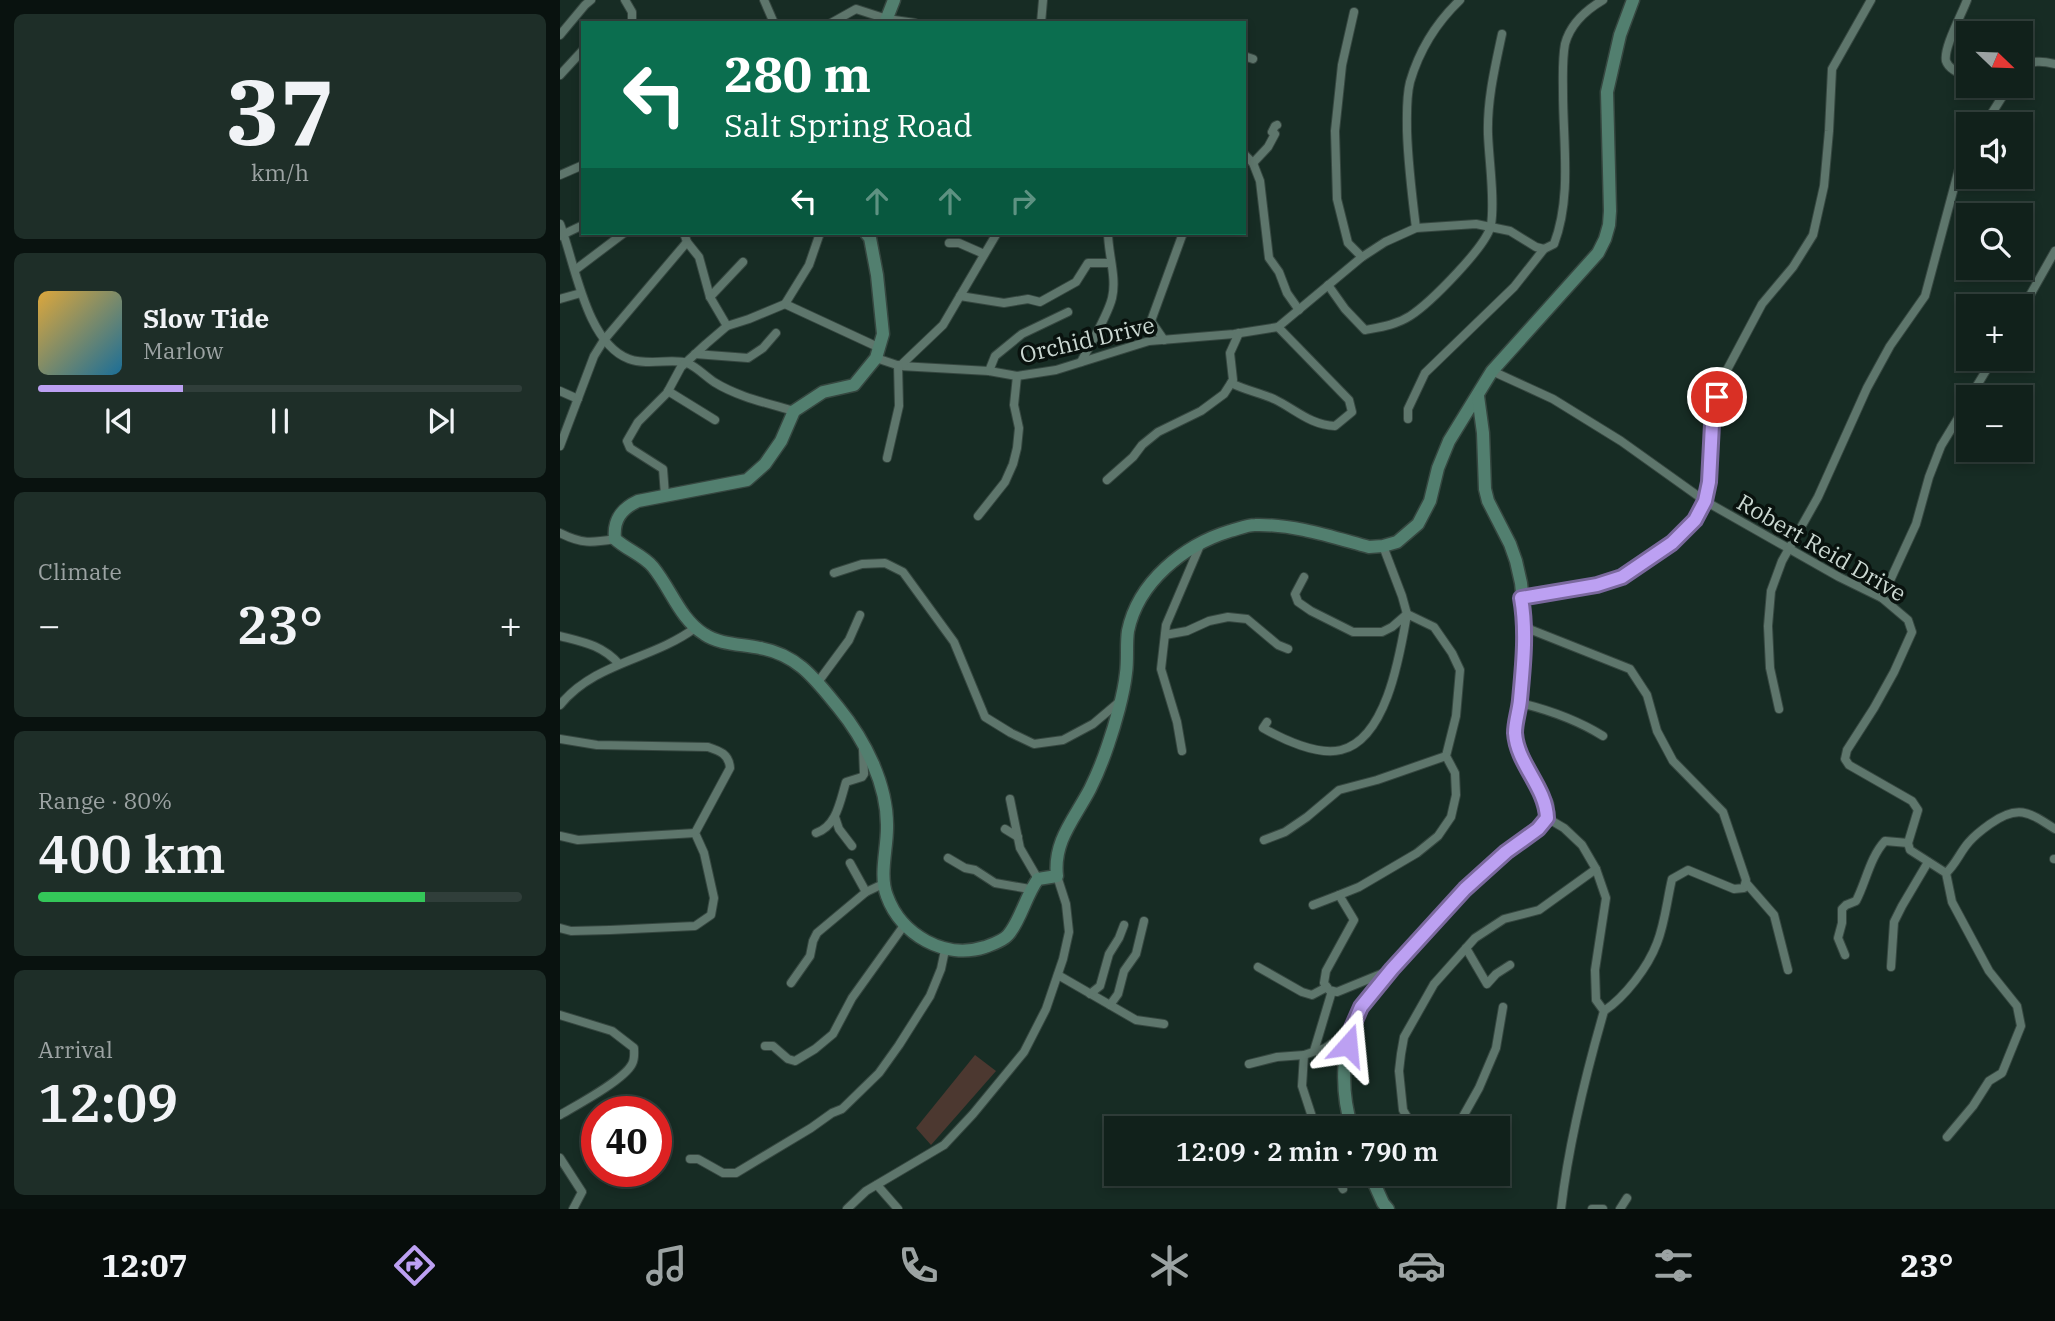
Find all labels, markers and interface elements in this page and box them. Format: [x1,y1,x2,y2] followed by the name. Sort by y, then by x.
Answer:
[1956,21,2034,98] north arrow
[1956,21,2033,462] map controls
[724,42,871,105] text: 280 m
[609,49,700,140] icon: left
[225,52,335,170] text: 37
[724,104,973,146] text: Salt Spring Road
[1956,112,2033,189] button: sound
[251,157,309,187] text: km/h
[785,182,823,220] icon: left
[858,182,896,220] icon: ahead
[931,182,969,220] icon: ahead
[1004,182,1042,220] icon: right
[1956,203,2033,280] button: search
[1956,294,2033,371] button: +
[143,301,269,335] text: Slow Tide
[1017,309,1157,369] street label: Orchid Drive
[143,335,223,365] text: Marlow
[1687,367,1747,427] pin
[1698,378,1736,416] icon: arrive
[1956,385,2033,462] button: −
[100,402,138,440] icon: previous
[261,402,299,440] icon: pause
[422,402,460,440] icon: next
[1732,486,1912,608] street label: Robert Reid Drive
[38,556,122,586] text: Climate
[237,591,323,658] text: 23°
[38,600,61,649] text: −
[499,600,522,649] text: +
[38,785,172,815] text: Range · 80%
[38,820,226,887] text: 400 km
[1311,1008,1385,1082] position arrow
[38,1034,113,1064] text: Arrival
[38,1069,178,1136] text: 12:09
[581,1096,672,1187] speed limit sign: 40
[1176,1134,1438,1168] text: 12:09 · 2 min · 790 m
[390,1241,439,1290] icon: directions
[642,1241,691,1290] icon: music
[894,1241,943,1290] icon: phone
[1145,1241,1194,1290] icon: climate
[1397,1241,1446,1290] icon: car
[1649,1241,1698,1290] icon: filters
[101,1244,188,1286] text: 12:07
[1900,1244,1954,1286] text: 23°

